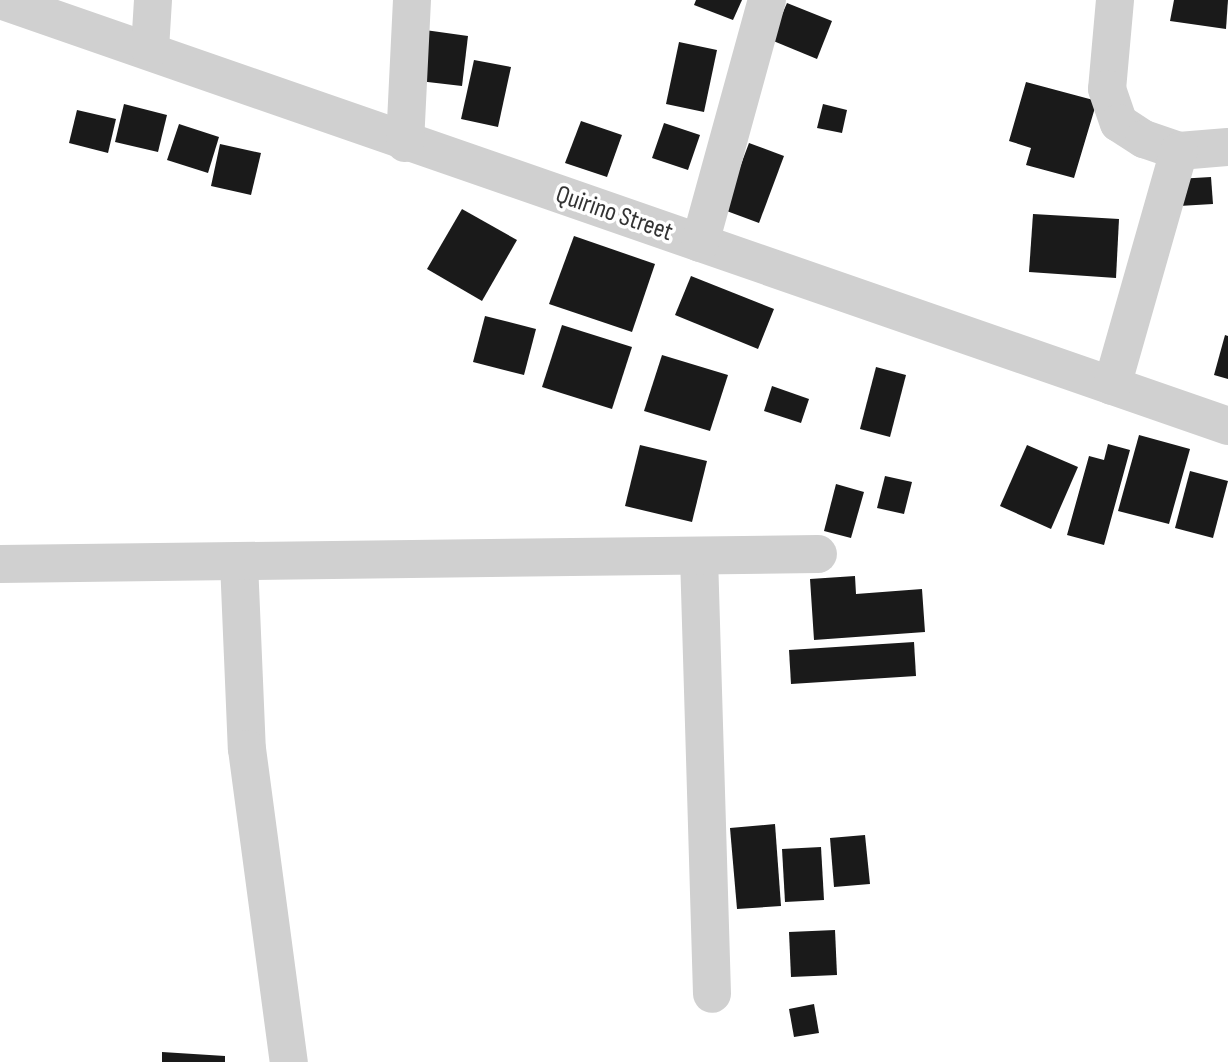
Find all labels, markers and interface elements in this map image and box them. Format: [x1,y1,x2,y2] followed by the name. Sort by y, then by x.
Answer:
[551,179,677,249] street label: Quirino Street

